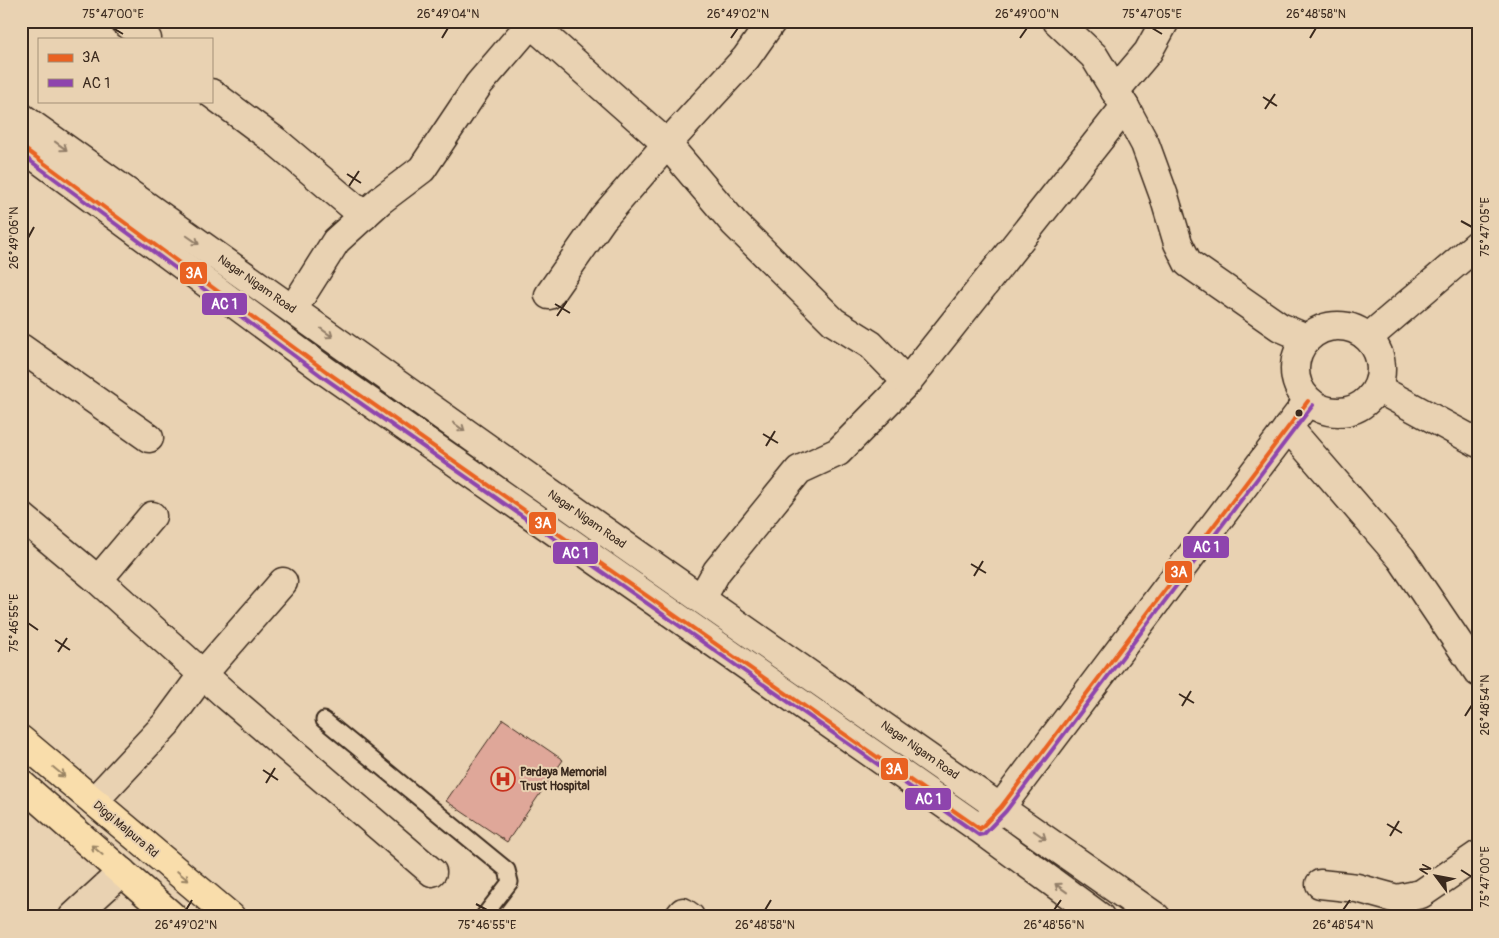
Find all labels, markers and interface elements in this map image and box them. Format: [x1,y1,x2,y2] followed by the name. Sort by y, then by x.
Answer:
[82,7,144,22] text: 75°47'00"E
[417,7,479,22] text: 26°49'04"N
[707,7,769,22] text: 26°49'02"N
[995,7,1059,22] text: 26°49'00"N
[1122,7,1182,22] text: 75°47'05"E
[1286,7,1346,22] text: 26°48'58"N
[38,38,212,102] legend
[82,48,100,67] text: 3A
[82,74,110,93] text: AC 1
[54,141,68,151] one-way arrow
[1478,197,1493,257] text: 75°47'05"E
[7,207,22,269] text: 26°49'06"N
[186,235,200,245] one-way arrow
[215,252,299,317] street label: Nagar Nigam Road
[179,261,208,285] line badge: 3A
[186,265,202,282] text: 3A
[201,292,248,316] line badge: AC 1
[211,296,237,313] text: AC 1
[320,328,334,338] one-way arrow
[1294,408,1304,418] unlabelled marker
[452,422,466,432] one-way arrow
[545,487,629,552] street label: Nagar Nigam Road
[528,511,557,535] line badge: 3A
[535,515,551,532] text: 3A
[1182,535,1230,559] line badge: AC 1
[1193,539,1219,556] text: AC 1
[552,541,599,565] line badge: AC 1
[562,545,588,562] text: AC 1
[1164,560,1193,584] line badge: 3A
[1171,564,1187,581] text: 3A
[7,594,22,652] text: 75°46'55"E
[1478,675,1493,735] text: 26°48'54"N
[878,718,962,783] street label: Nagar Nigam Road
[880,757,909,781] line badge: 3A
[886,761,902,778] text: 3A
[519,765,607,794] place label: Pardaya Memorial Trust Hospital
[52,766,65,777] one-way arrow
[490,766,516,792] hospital icon: Pardaya Memorial Trust Hospital
[904,787,952,811] line badge: AC 1
[915,791,941,808] text: AC 1
[90,798,161,861] street label: Diggi Malpura Rd
[1033,830,1047,840] one-way arrow
[90,844,103,856] one-way arrow
[1478,846,1493,908] text: 75°47'00"E
[1412,850,1462,900] north arrow
[1416,861,1435,878] text: N
[176,871,189,882] one-way arrow
[1054,883,1068,893] one-way arrow
[155,918,217,933] text: 26°49'02"N
[458,918,516,933] text: 75°46'55"E
[735,918,795,933] text: 26°48'58"N
[1024,918,1084,933] text: 26°48'56"N
[1313,918,1373,933] text: 26°48'54"N

